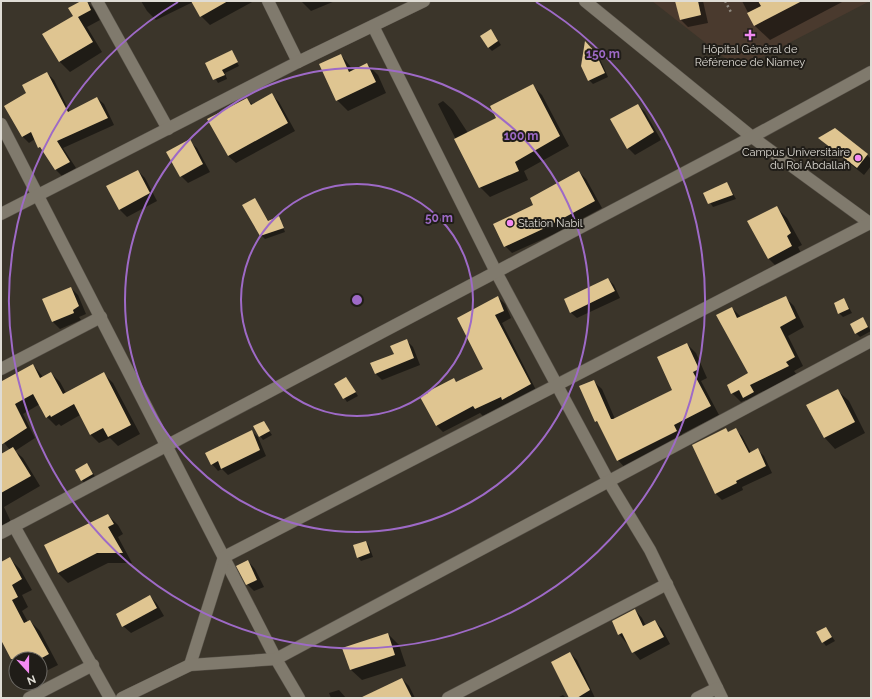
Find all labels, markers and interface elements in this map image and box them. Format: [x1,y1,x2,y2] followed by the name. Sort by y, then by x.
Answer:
[744,29,756,41] marker: Hôpital Général de Référence de Niamey
[695,43,805,69] place label: Hôpital Général de Référence de Niamey
[586,47,620,61] text: 150 m
[504,129,538,143] text: 100 m
[742,146,851,172] place label: Campus Universitaire du Roi Abdallah
[853,153,863,163] marker: Campus Universitaire du Roi Abdallah
[425,211,453,225] text: 50 m
[518,217,583,230] place label: Station Nabil
[505,218,515,228] marker: Station Nabil
[350,293,364,307] centre of rings
[8,651,48,691] north arrow
[25,672,38,687] text: N

